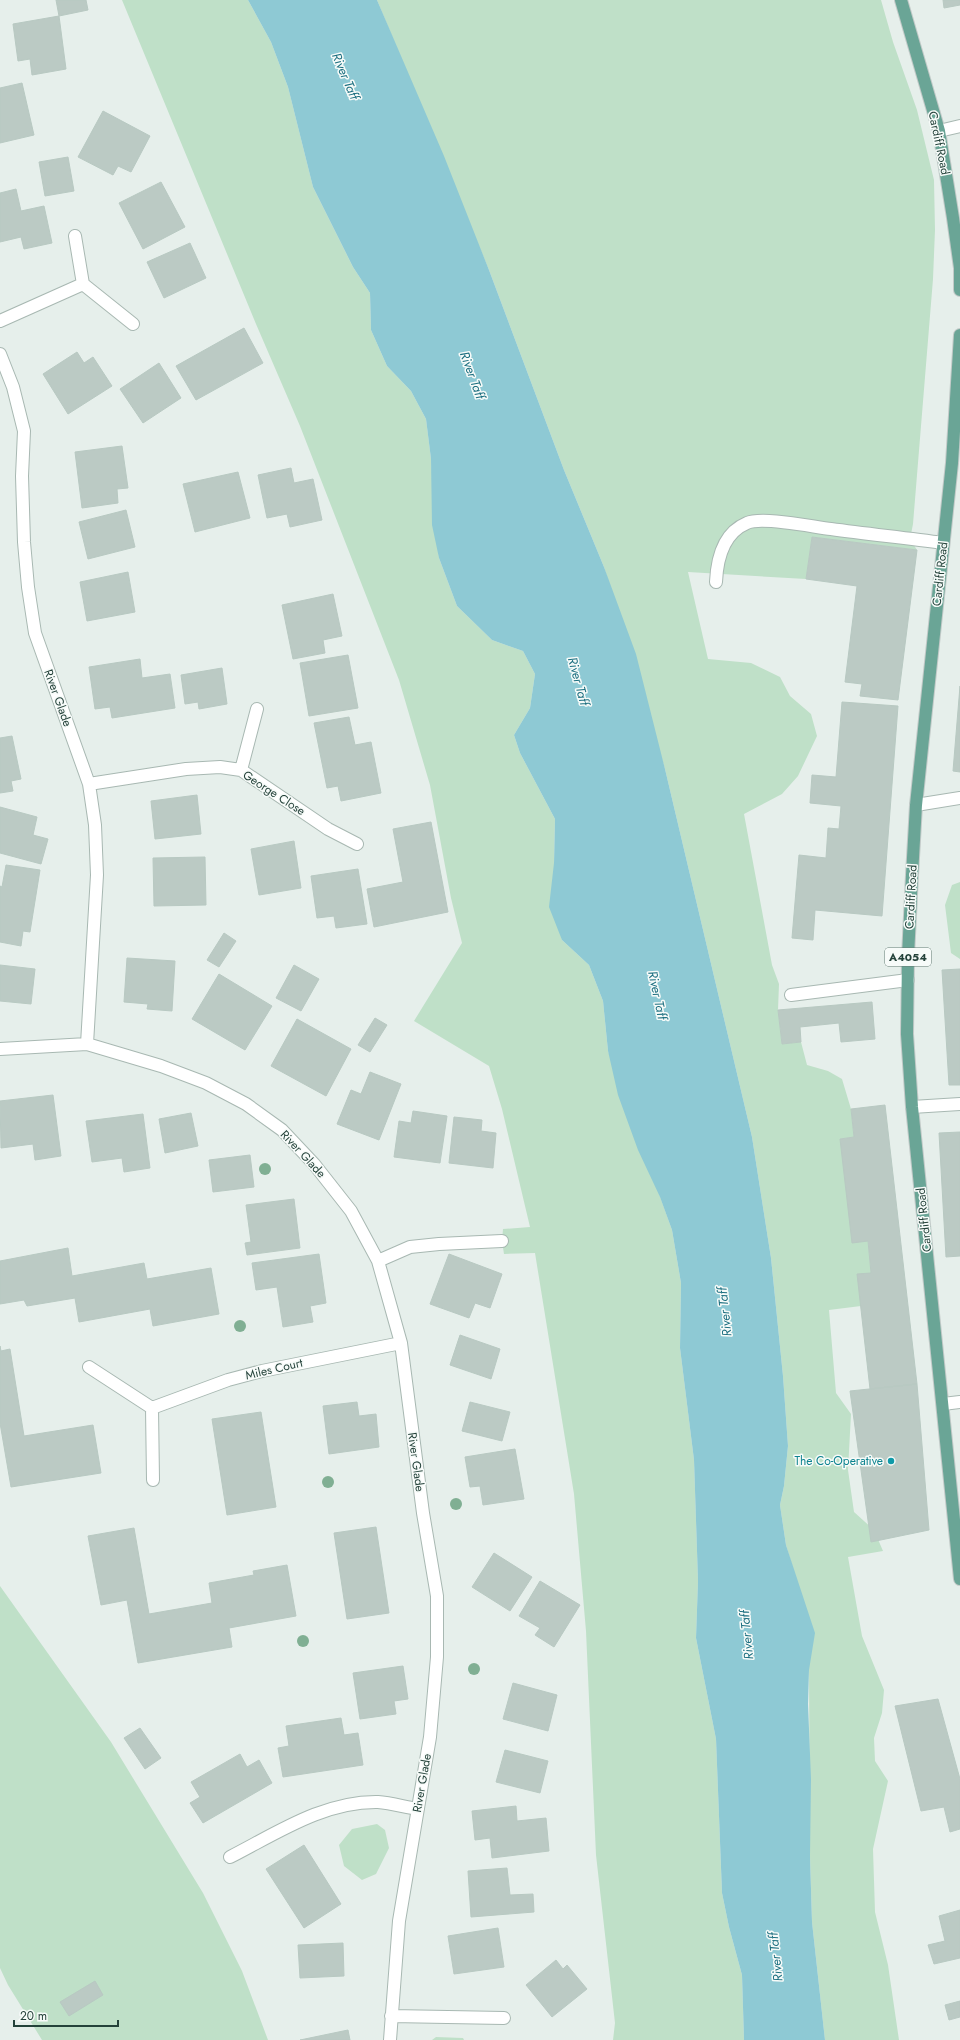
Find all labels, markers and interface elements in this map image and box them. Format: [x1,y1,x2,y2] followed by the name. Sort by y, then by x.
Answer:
[327,50,365,105] water label: River Taff
[923,110,955,176] street label: Cardiff Road
[455,349,491,404] water label: River Taff
[928,541,952,607] street label: Cardiff Road
[563,655,595,710] water label: River Taff
[39,667,77,729] street label: River Glade
[239,766,309,820] street label: George Close
[900,864,922,930] street label: Cardiff Road
[885,948,931,966] road number: A4054
[643,969,672,1024] water label: River Taff
[276,1126,330,1182] street label: River Glade
[912,1187,936,1253] street label: Cardiff Road
[712,1284,737,1338] water label: River Taff
[244,1354,305,1384] street label: Miles Court
[403,1431,429,1493] street label: River Glade
[794,1452,883,1470] place label: The Co-Operative
[886,1456,896,1466] marker: The Co-Operative
[735,1607,758,1660] water label: River Taff
[408,1752,436,1814] street label: River Glade
[763,1929,788,1983] water label: River Taff
[14,2002,118,2028] scale bar
[20,2007,47,2025] text: 20 m

